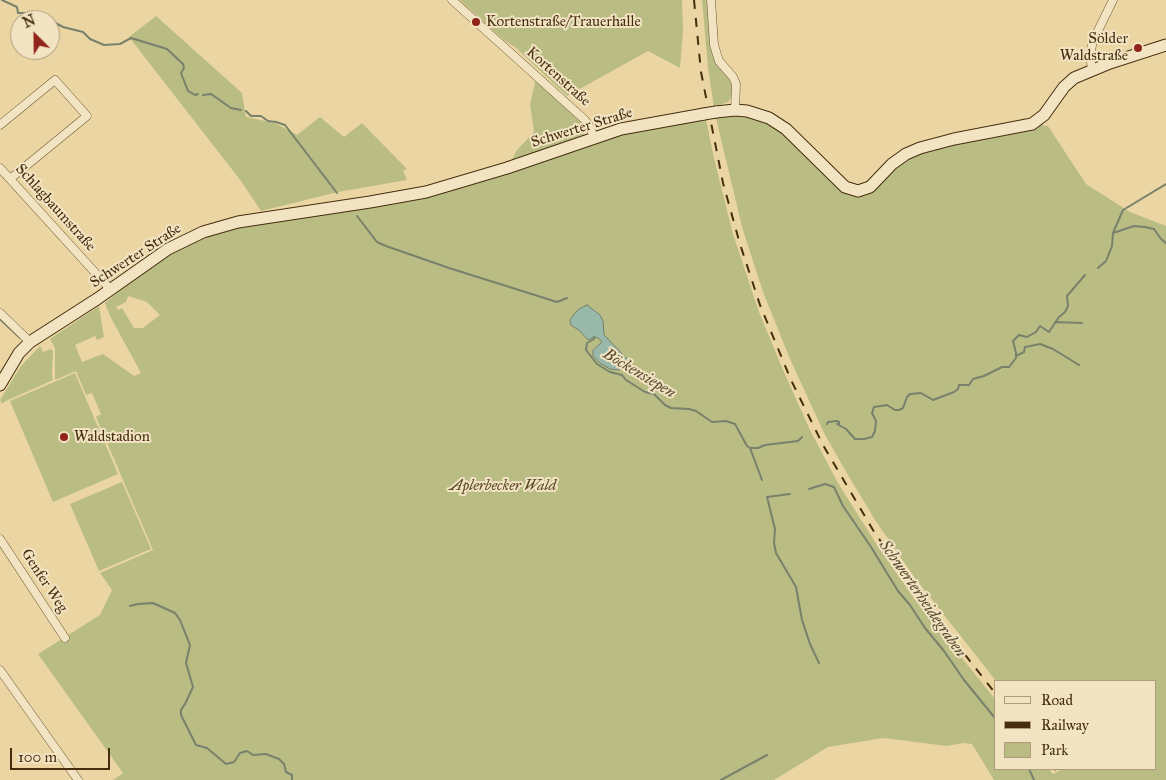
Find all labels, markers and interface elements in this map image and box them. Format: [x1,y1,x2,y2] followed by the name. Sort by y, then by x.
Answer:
[10,10,60,60] north arrow
[21,12,38,32] text: N
[486,13,641,31] place label: Kortenstraße/Trauerhalle
[470,16,482,28] marker: Kortenstraße/Trauerhalle
[1060,30,1128,65] place label: Sölder Waldstraße
[1132,42,1144,54] marker: Sölder Waldstraße
[522,44,594,110] street label: Kortenstraße
[529,104,635,152] street label: Schwerter Straße
[11,160,99,256] street label: Schlagbaumstraße
[87,220,185,292] street label: Schwerter Straße
[599,345,679,403] water label: Böckensiepen
[74,428,150,446] place label: Waldstadion
[58,431,70,443] marker: Waldstadion
[450,477,556,495] park label: Aplerbecker Wald
[874,537,970,661] water label: Schwerterheidegraben
[17,546,71,616] street label: Genfer Weg
[994,680,1156,770] legend
[1041,691,1073,709] text: Road
[1041,716,1089,734] text: Railway
[12,738,112,770] scale bar
[1041,741,1068,759] text: Park
[18,748,57,766] text: 100 m

